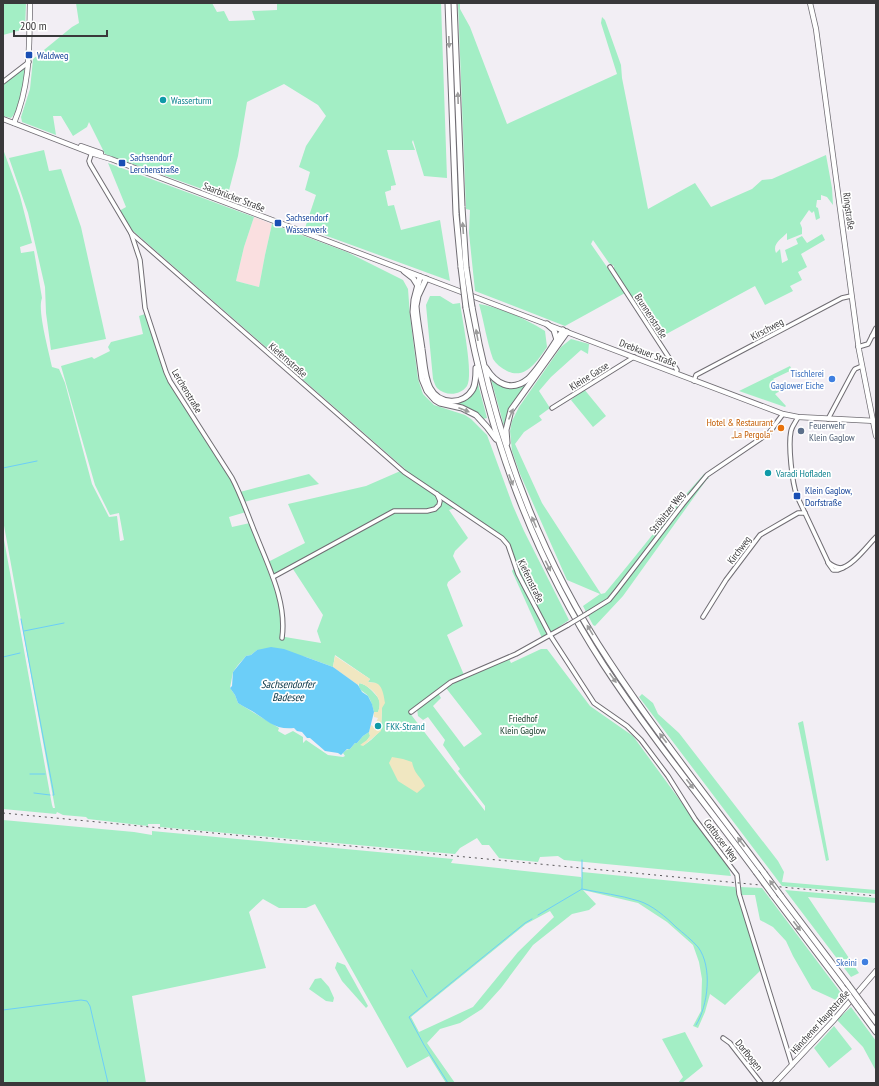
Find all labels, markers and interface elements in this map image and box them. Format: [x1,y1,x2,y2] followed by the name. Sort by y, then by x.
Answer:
[14,12,107,38] scale bar
[20,18,47,33] text: 200 m
[446,36,453,48] one-way arrow
[37,49,68,62] place label: Waldweg
[24,50,34,60] marker: Waldweg
[454,92,461,104] one-way arrow
[171,94,212,107] place label: Wasserturm
[158,95,168,105] marker: Wasserturm
[130,151,179,176] place label: Sachsendorf Lerchenstraße
[117,158,127,168] marker: Sachsendorf Lerchenstraße
[201,179,267,215] street label: Saarbrücker Straße
[840,191,858,231] street label: Ringstraße
[286,211,329,236] place label: Sachsendorf Wasserwerk
[273,218,283,228] marker: Sachsendorf Wasserwerk
[460,222,467,234] one-way arrow
[632,291,670,341] street label: Brunnenstraße
[748,315,786,343] street label: Kirschweg
[474,329,480,342] one-way arrow
[617,336,679,370] street label: Drebkauer Straße
[266,340,310,380] street label: Kiefernstraße
[567,359,611,393] street label: Kleine Gasse
[169,367,205,415] street label: Lerchenstraße
[771,367,824,392] place label: Tischlerei Gaglower Eiche
[827,374,837,384] marker: Tischlerei Gaglower Eiche
[459,407,471,413] one-way arrow
[508,407,514,419] one-way arrow
[707,416,773,441] place label: Hotel & Restaurant „La Pergola“
[809,419,855,444] place label: Feuerwehr Klein Gaglow
[776,423,786,433] marker: Hotel & Restaurant „La Pergola“
[796,426,806,436] marker: Feuerwehr Klein Gaglow
[775,467,831,480] place label: Varadi Hofladen
[763,468,773,478] marker: Varadi Hofladen
[509,474,515,486] one-way arrow
[805,484,852,509] place label: Klein Gaglow, Dorfstraße
[646,488,688,536] street label: Ströbitzer Weg
[792,491,802,501] marker: Klein Gaglow, Dorfstraße
[531,516,537,527] one-way arrow
[724,533,754,567] street label: Kirchweg
[515,557,547,605] street label: Kiefernstraße
[545,560,551,572] one-way arrow
[587,624,594,636] one-way arrow
[609,673,617,684] one-way arrow
[261,677,317,704] water label: Sachsendorfer Badesee
[500,712,546,737] park label: Friedhof Klein Gaglow
[386,720,425,733] place label: FKK-Strand
[373,721,383,731] marker: FKK-Strand
[658,732,667,743] one-way arrow
[685,778,694,789] one-way arrow
[701,816,741,864] street label: Cottbuser Weg
[737,836,745,847] one-way arrow
[769,879,777,890] one-way arrow
[792,921,801,932] one-way arrow
[836,956,857,969] place label: Skeini
[860,957,870,967] marker: Skeini
[788,987,852,1057] street label: Hänchener Hauptstraße
[732,1037,766,1073] street label: Dorfbogen

